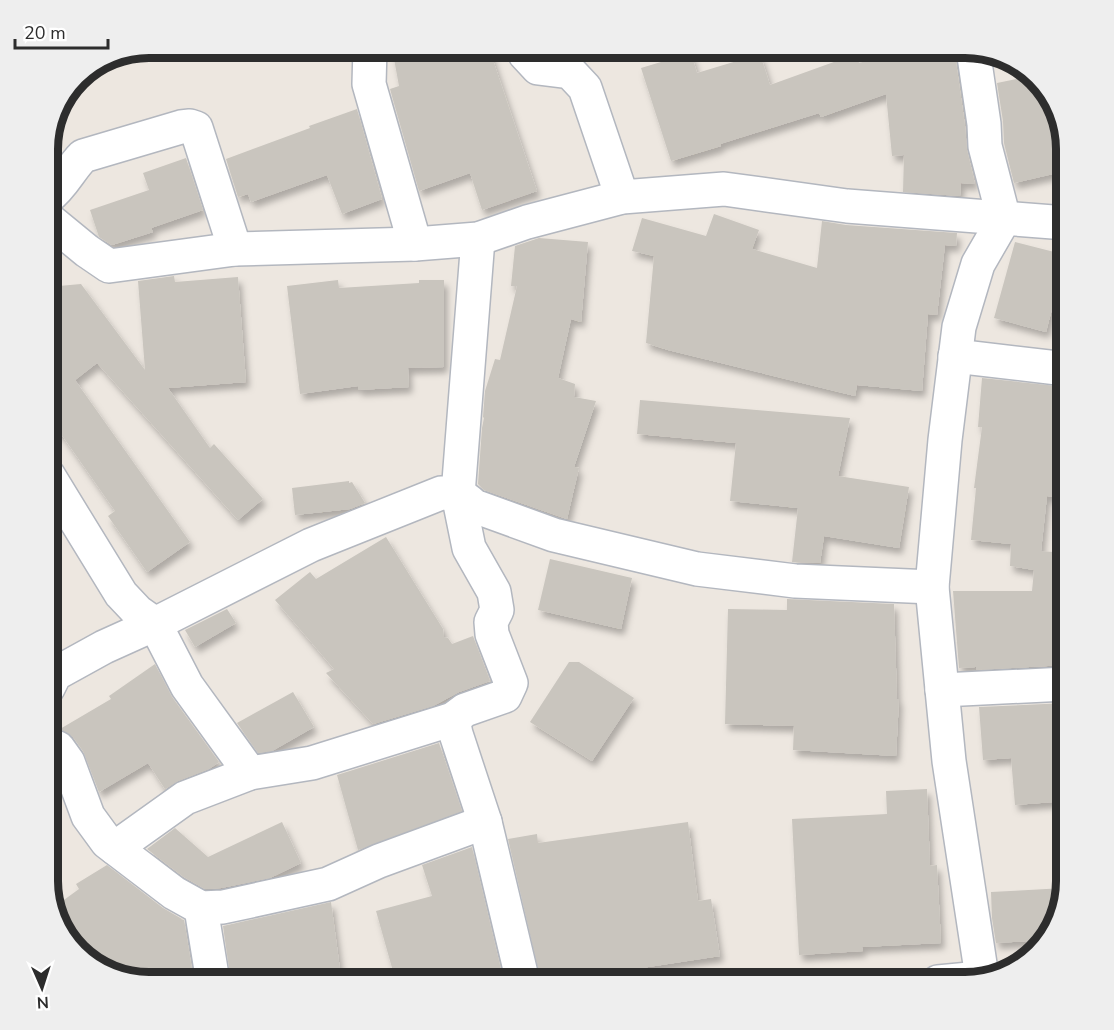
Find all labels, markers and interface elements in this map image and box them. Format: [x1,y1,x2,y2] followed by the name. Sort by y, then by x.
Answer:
[15,12,108,50] scale bar
[24,21,66,45] text: 20 m
[12,958,72,1018] north arrow
[36,991,49,1013] text: N

